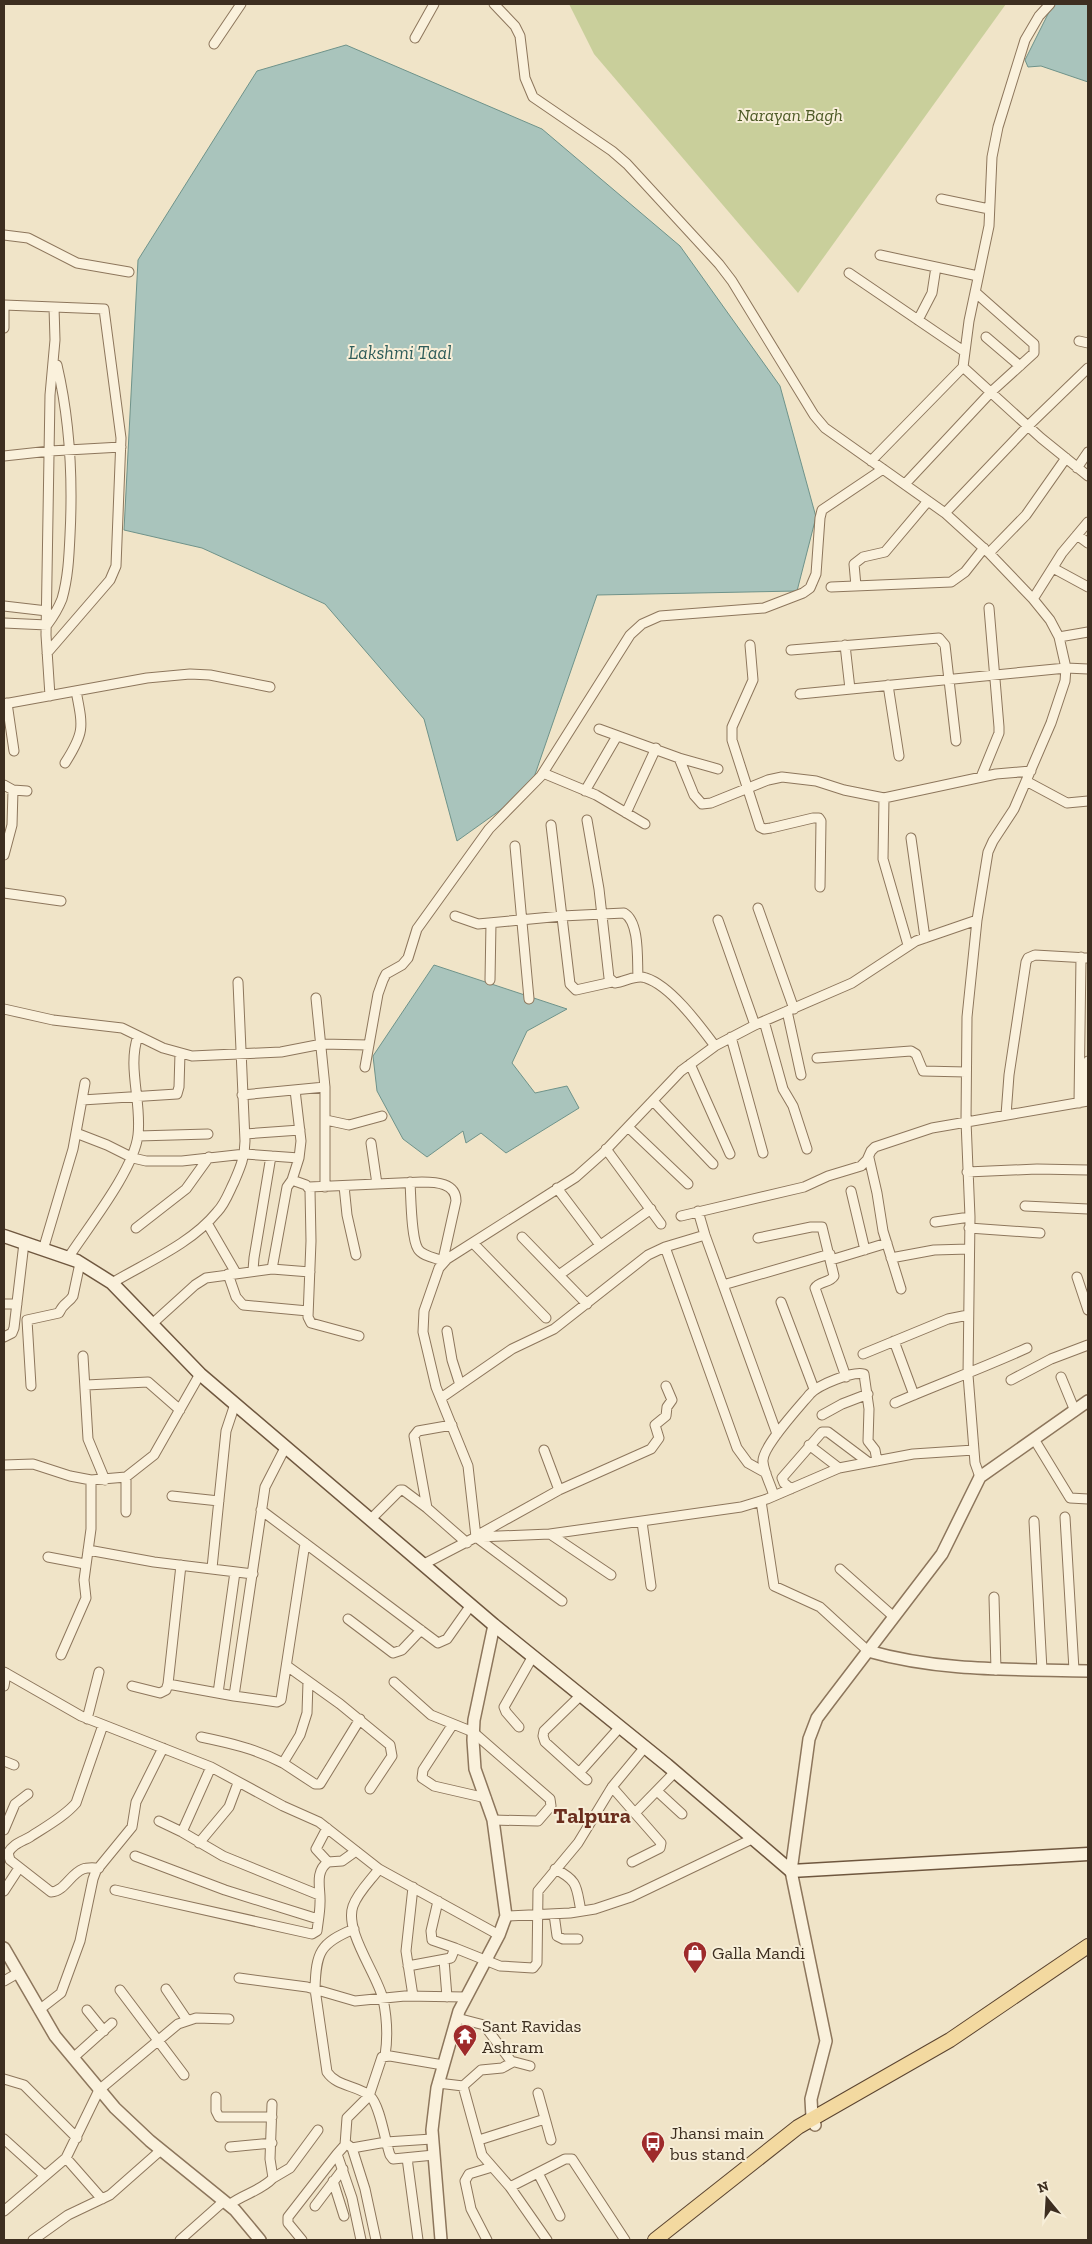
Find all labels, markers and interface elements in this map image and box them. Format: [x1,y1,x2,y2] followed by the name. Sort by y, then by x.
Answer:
[737,104,843,126] park label: Narayan Bagh
[348,341,452,364] water label: Lakshmi Taal
[553,1802,631,1829] district label: Talpura
[682,1940,708,1974] shop icon: Galla Mandi
[712,1942,805,1964] place label: Galla Mandi
[482,2015,582,2058] place label: Sant Ravidas Ashram
[452,2023,478,2057] temple icon: Sant Ravidas Ashram
[669,2122,765,2165] place label: Jhansi main bus stand
[640,2130,666,2164] bus stop icon: Jhansi main bus stand
[1022,2174,1072,2224] north arrow
[1035,2177,1051,2197] text: N

